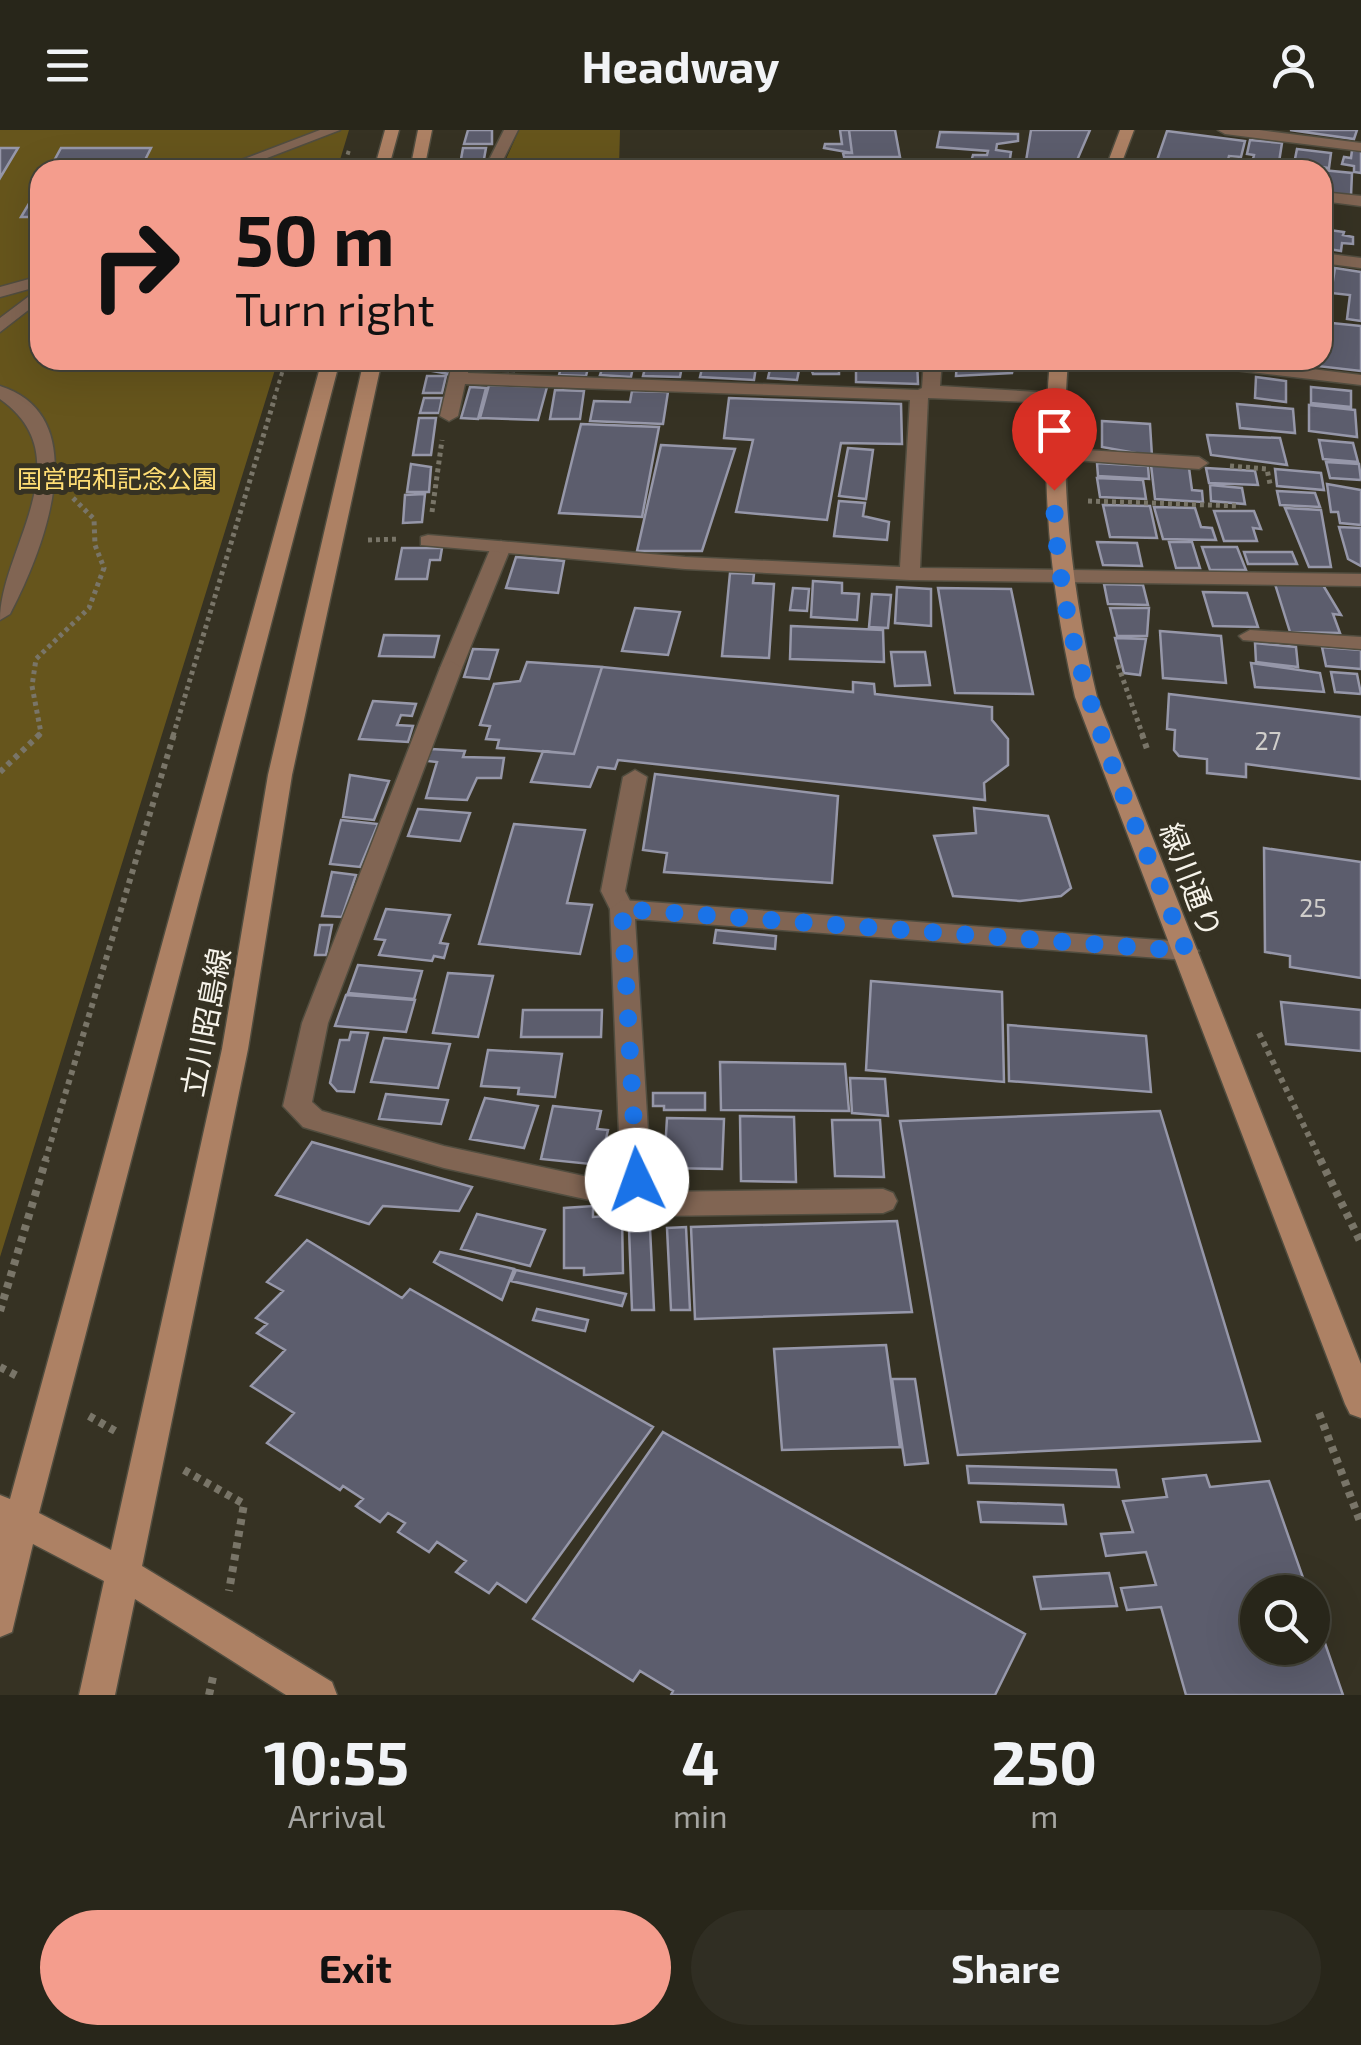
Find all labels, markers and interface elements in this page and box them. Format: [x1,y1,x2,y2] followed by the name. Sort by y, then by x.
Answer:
[40,38,95,93] icon: menu
[582,38,779,92] text: Headway
[1266,38,1321,93] icon: person
[235,196,395,280] text: 50 m
[70,200,200,330] icon: right
[235,281,435,335] text: Turn right
[1012,388,1097,491] pin
[1027,403,1082,458] icon: arrive
[17,463,217,493] park label: 国営昭和記念公園
[1255,725,1282,755] house number: 27
[1154,818,1230,942] street label: 緑川通り
[1299,892,1327,922] house number: 25
[173,945,237,1099] street label: 立川昭島線
[585,1128,689,1232] position arrow
[1240,1575,1330,1665] map controls
[1240,1575,1330,1665] button: search
[264,1725,409,1797] text: 10:55
[681,1725,719,1797] text: 4
[991,1725,1097,1797] text: 250
[288,1796,385,1834] text: Arrival
[673,1796,728,1834] text: min
[1030,1796,1058,1834] text: m
[40,1910,671,2025] button: Exit
[691,1910,1321,2025] button: Share

